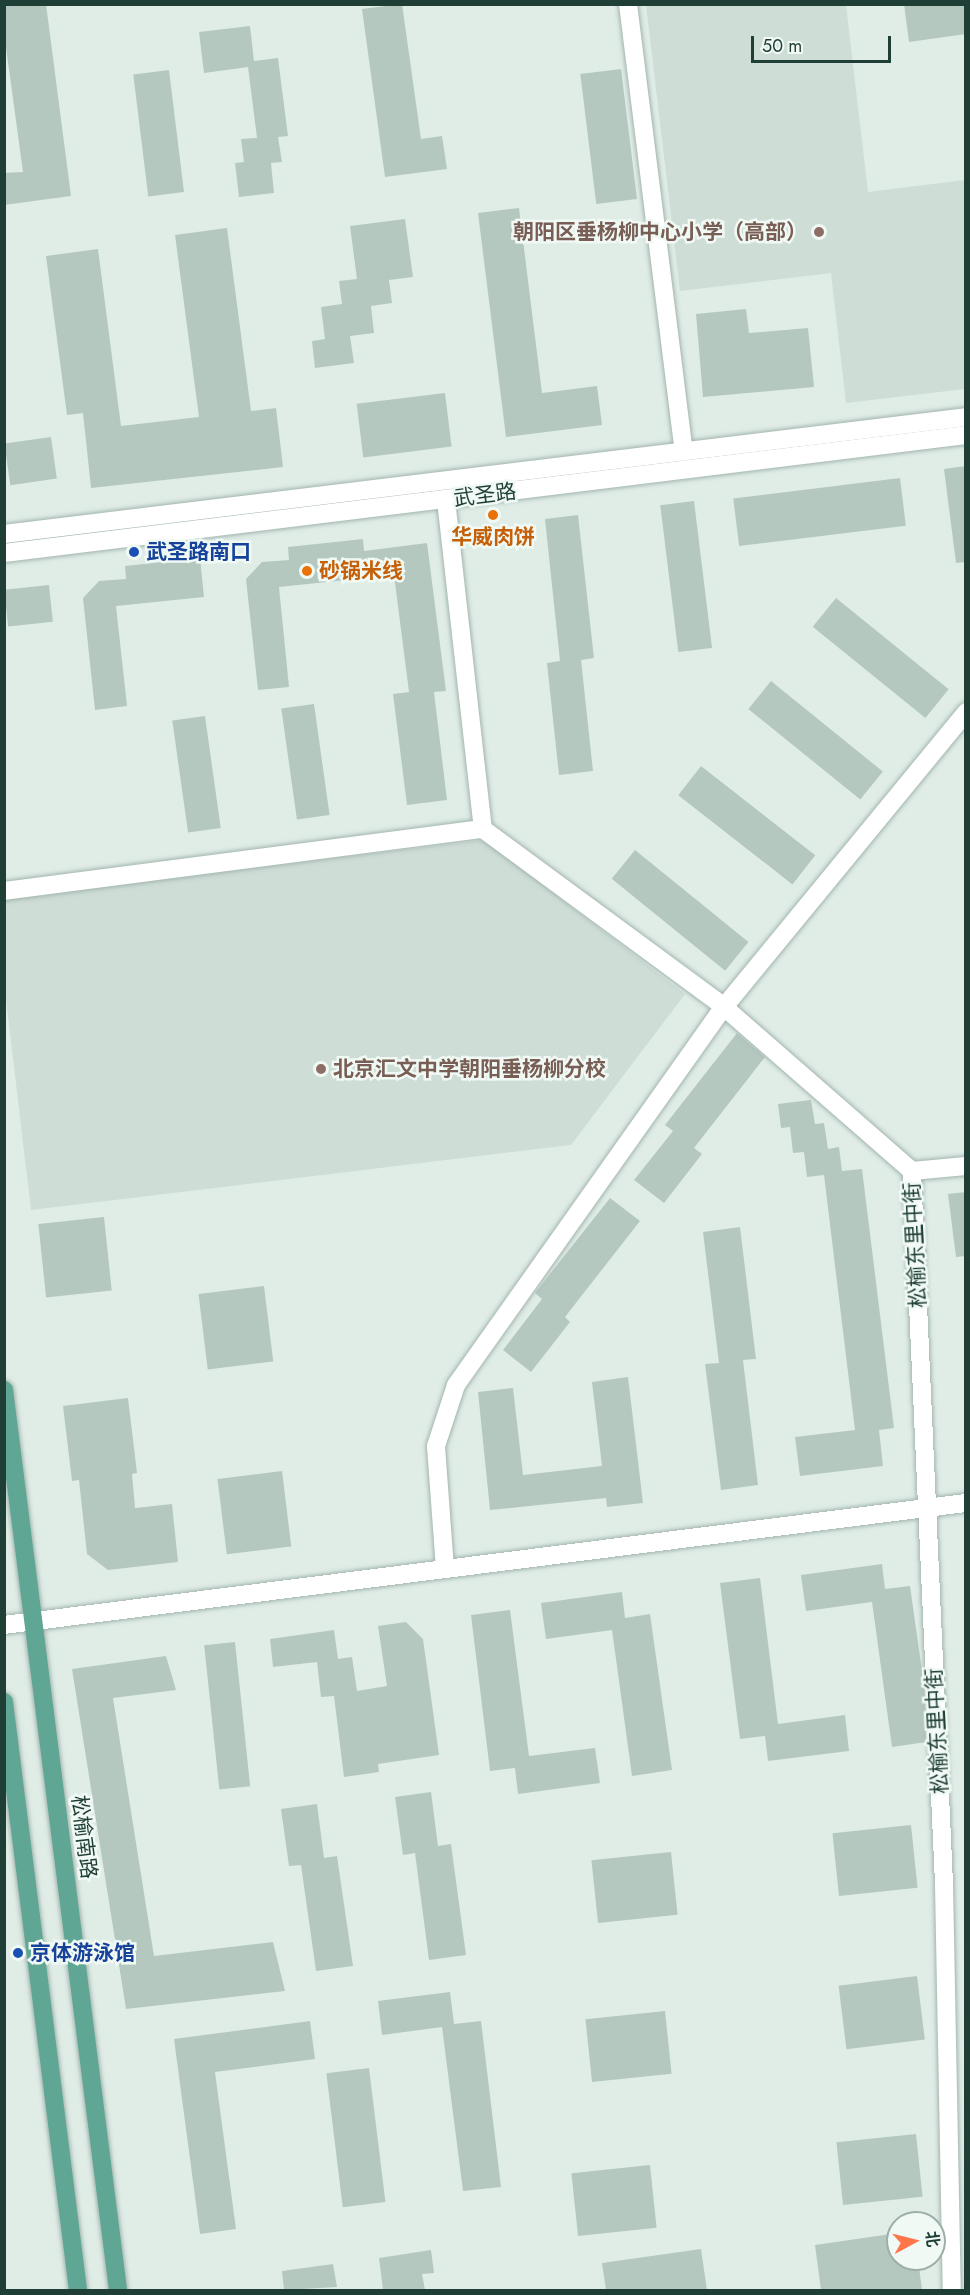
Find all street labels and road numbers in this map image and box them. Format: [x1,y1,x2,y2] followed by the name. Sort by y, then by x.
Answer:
[452,479,518,511] street label: 武圣路
[899,1181,931,1309] street label: 松榆东里中街
[921,1667,953,1795] street label: 松榆东里中街
[66,1794,102,1880] street label: 松榆南路

